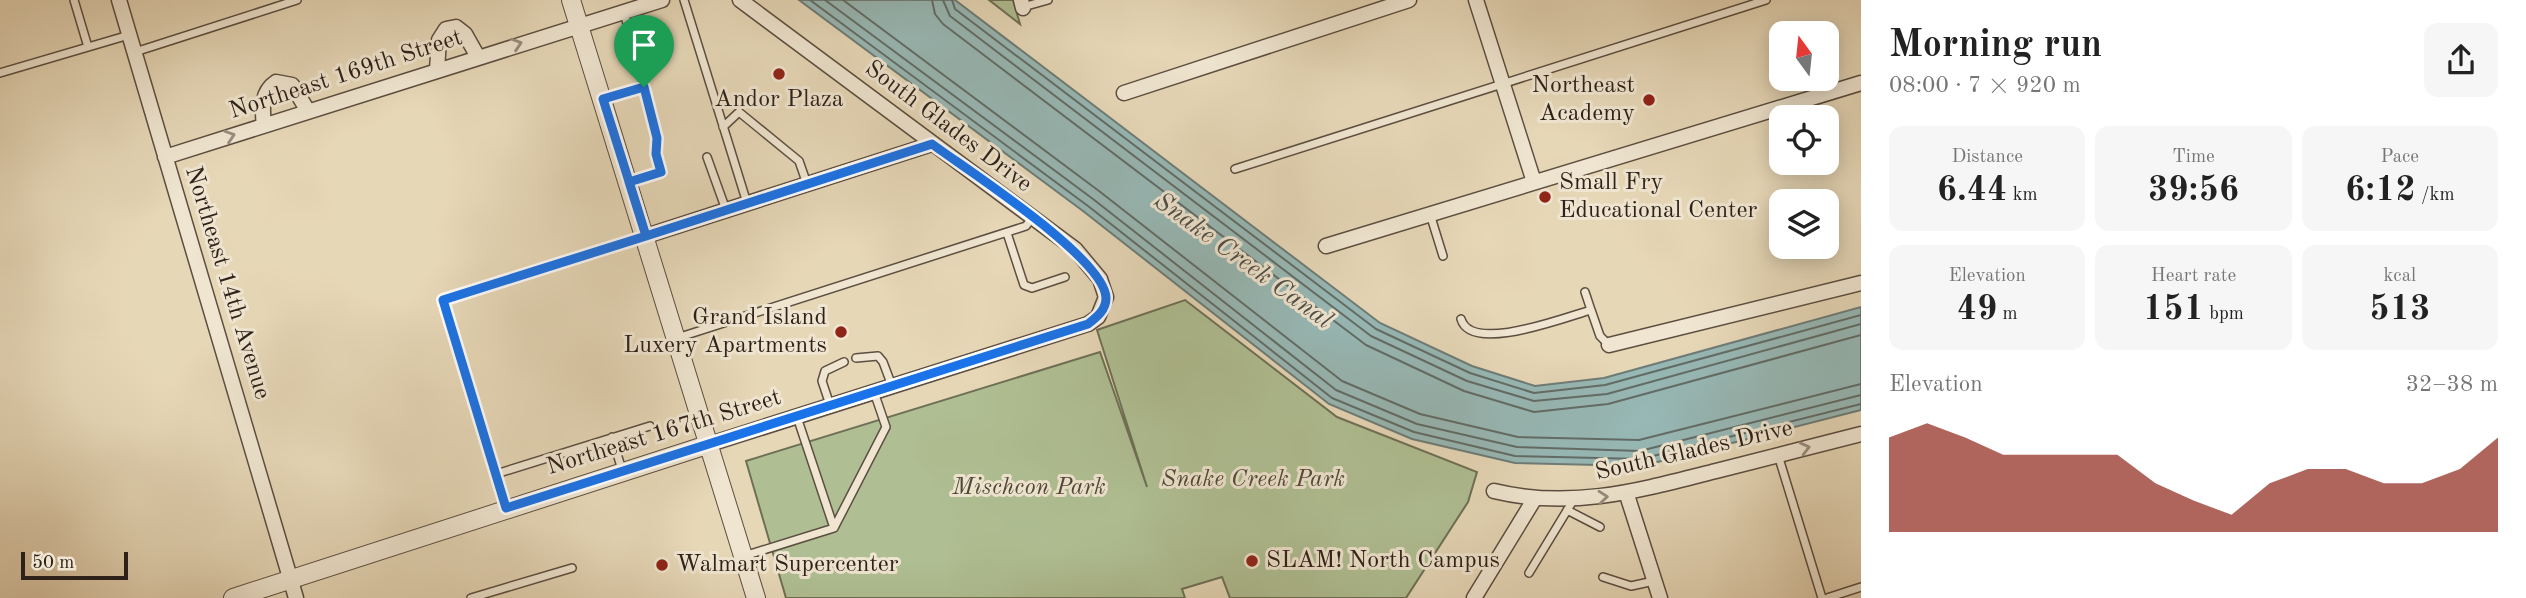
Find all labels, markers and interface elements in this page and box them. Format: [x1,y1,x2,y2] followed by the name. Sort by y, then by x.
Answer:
[614,15,674,87] pin
[1769,21,1839,91] north arrow
[1769,21,1839,259] map controls
[2424,23,2498,97] button: share
[226,26,466,124] street label: Northeast 169th Street
[625,26,663,64] icon: arrive
[1889,27,2102,65] text: Morning run
[510,38,523,52] one-way arrow
[860,57,1036,197] street label: South Glades Drive
[771,66,787,82] marker: Andor Plaza
[1532,74,1635,126] place label: Northeast Academy
[1889,74,2081,97] text: 08:00 · 7 × 920 m
[714,88,844,112] place label: Andor Plaza
[1641,92,1657,108] marker: Northeast Academy
[1769,105,1839,175] button: locate
[224,129,236,144] one-way arrow
[1951,148,2023,167] text: Distance
[2172,148,2215,167] text: Time
[2381,148,2419,167] text: Pace
[180,164,274,402] street label: Northeast 14th Avenue
[1559,171,1758,223] place label: Small Fry Educational Center
[1937,173,2007,208] text: 6.44
[2148,173,2239,208] text: 39:56
[2345,173,2416,208] text: 6:12
[2007,186,2038,205] text: km
[2416,186,2455,205] text: /km
[1149,188,1337,334] water label: Snake Creek Canal
[1537,189,1553,205] marker: Small Fry Educational Center
[1769,189,1839,259] button: layers
[1949,267,2026,286] text: Elevation
[2151,267,2236,286] text: Heart rate
[2383,267,2416,286] text: kcal
[1957,292,1997,327] text: 49
[2143,292,2204,327] text: 151
[2369,292,2430,327] text: 513
[1997,305,2018,324] text: m
[2204,305,2244,324] text: bpm
[623,306,827,358] place label: Grand Island Luxery Apartments
[833,324,849,340] marker: Grand Island Luxery Apartments
[1889,373,1983,396] text: Elevation
[2406,373,2498,396] text: 32–38 m
[544,386,784,480] street label: Northeast 167th Street
[1593,417,1795,485] street label: South Glades Drive
[1799,442,1811,456] one-way arrow
[1161,468,1345,492] park label: Snake Creek Park
[951,476,1106,500] park label: Mischcon Park
[1598,490,1609,505] one-way arrow
[21,549,128,581] scale bar
[1266,549,1500,573] place label: SLAM! North Campus
[676,553,899,577] place label: Walmart Supercenter
[1244,553,1260,569] marker: SLAM! North Campus
[32,554,74,573] text: 50 m
[654,557,670,573] marker: Walmart Supercenter

